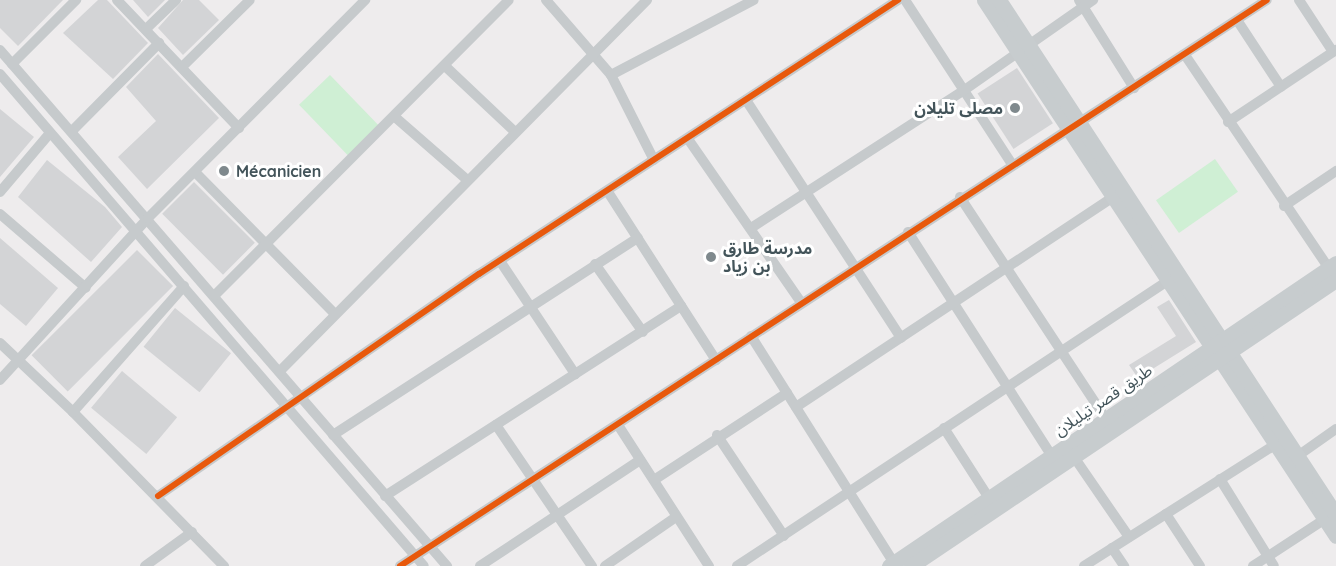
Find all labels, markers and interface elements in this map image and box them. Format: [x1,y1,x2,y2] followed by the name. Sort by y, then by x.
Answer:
[914,98,1003,118] place label: مصلى تليلان
[1008,101,1022,115] marker: مصلى تليلان
[236,161,321,181] place label: Mécanicien
[217,164,231,178] marker: Mécanicien
[723,238,812,276] place label: مدرسة طارق بن زياد
[704,250,718,264] marker: مدرسة طارق بن زياد
[1050,360,1156,440] street label: طريق قصر تيليلان

